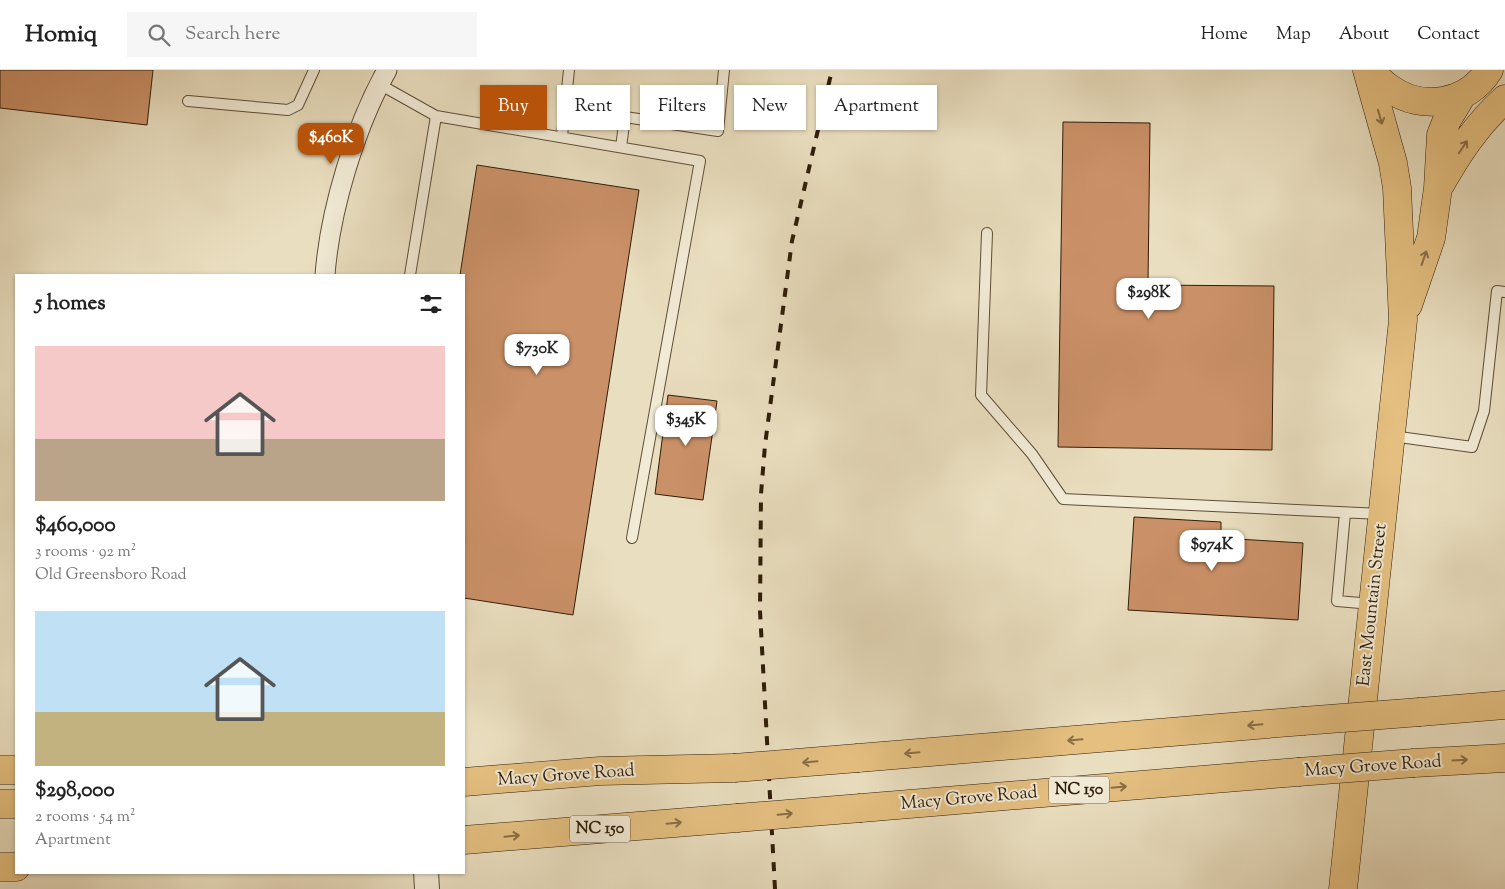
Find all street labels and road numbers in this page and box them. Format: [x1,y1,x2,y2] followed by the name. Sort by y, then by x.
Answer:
[1352,522,1394,688] street label: East Mountain Street
[1304,749,1442,785] street label: Macy Grove Road
[497,758,635,794] street label: Macy Grove Road
[1049,776,1109,804] road number: NC 150
[899,780,1039,818] street label: Macy Grove Road
[570,816,630,842] road number: NC 150

